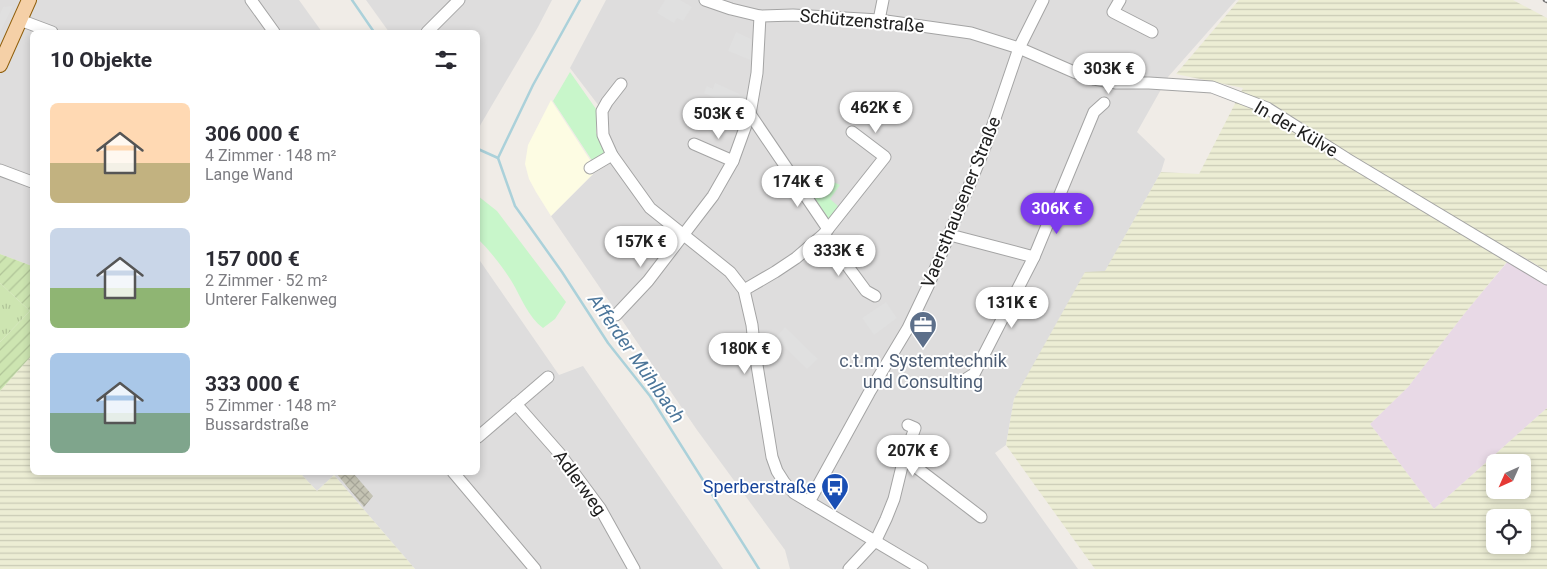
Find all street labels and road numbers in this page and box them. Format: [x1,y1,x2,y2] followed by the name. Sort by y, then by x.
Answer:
[799,5,925,36] street label: Schützenstraße
[1251,96,1342,161] street label: In der Külve
[917,113,1004,290] street label: Vaersthausener Straße
[550,446,611,519] street label: Adlerweg

